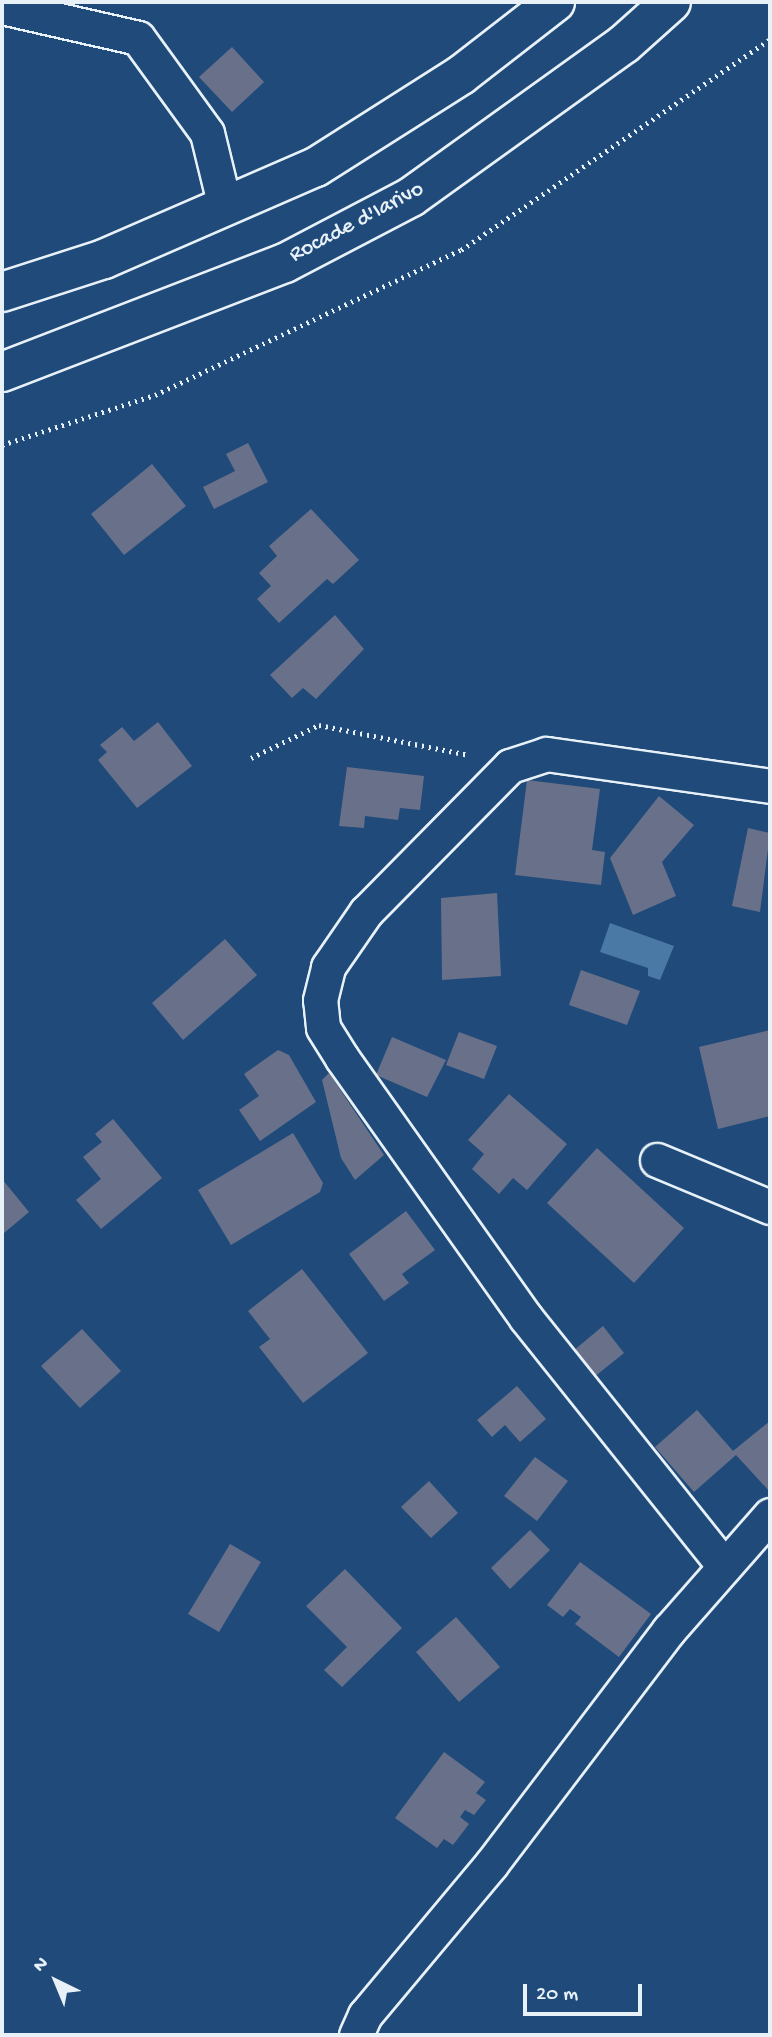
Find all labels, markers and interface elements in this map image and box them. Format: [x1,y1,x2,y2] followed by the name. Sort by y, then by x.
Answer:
[285,176,429,270] street label: Rocade d'Iarivo
[21,1946,91,2016] north arrow
[29,1953,54,1978] text: N
[527,1970,646,2014] scale bar
[536,1983,578,2008] text: 20 m

